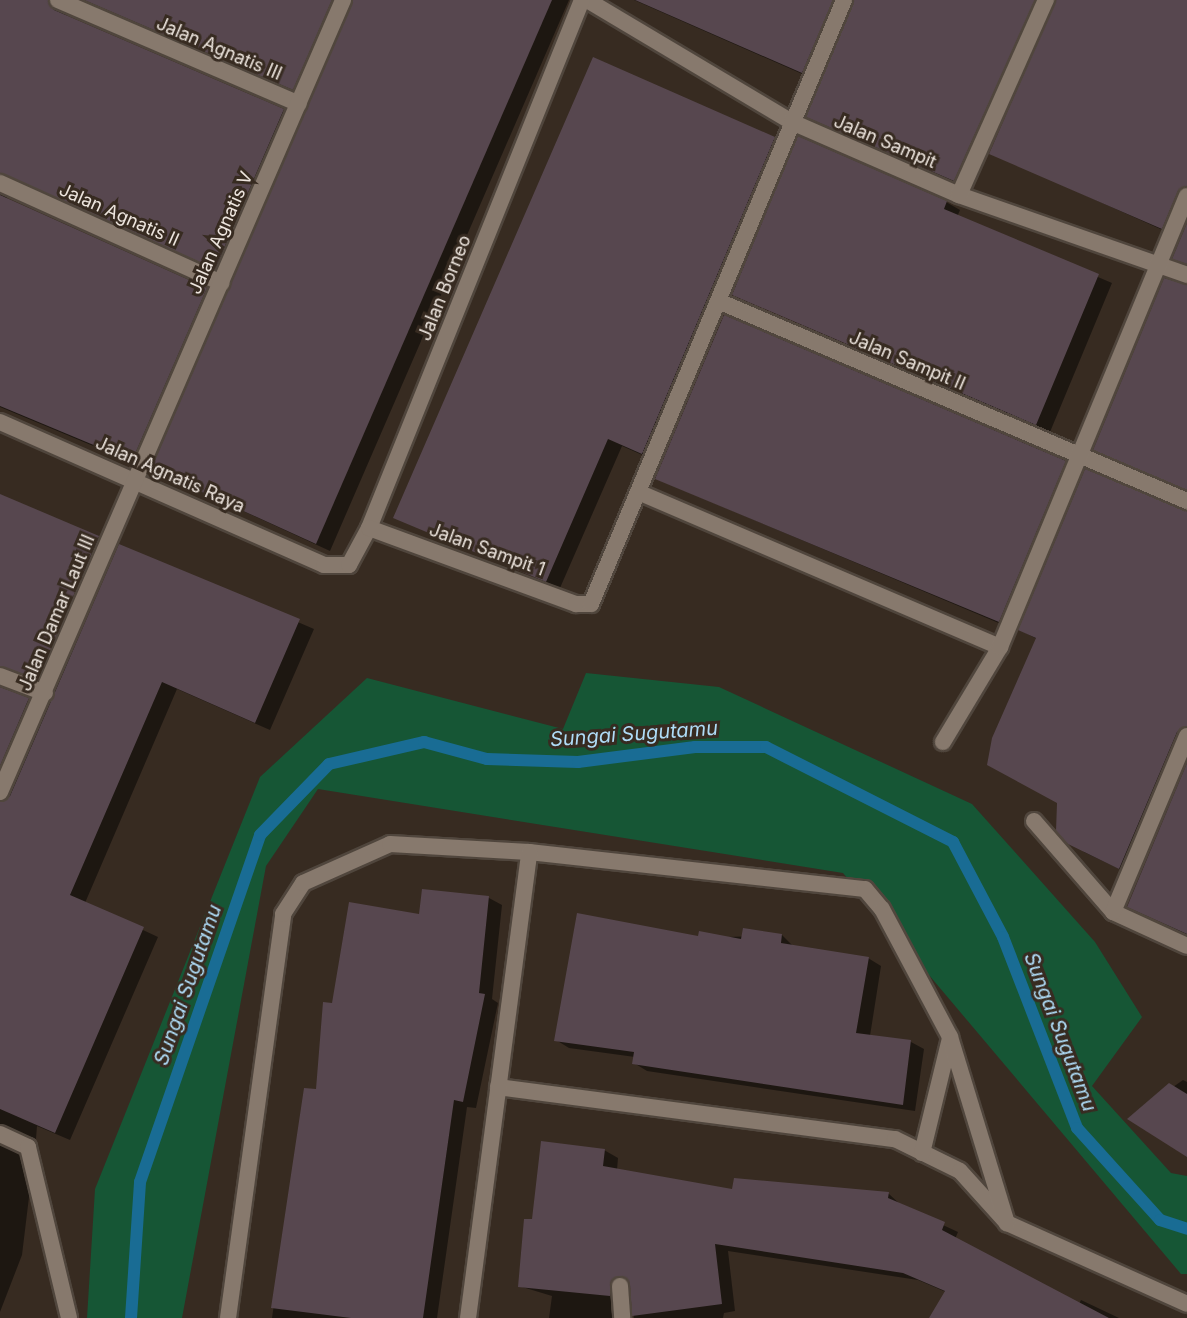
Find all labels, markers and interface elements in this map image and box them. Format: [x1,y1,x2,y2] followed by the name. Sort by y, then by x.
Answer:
[153,13,285,85] street label: Jalan Agnatis III
[831,111,939,173] street label: Jalan Sampit
[184,168,258,298] street label: Jalan Agnatis V
[56,179,182,251] street label: Jalan Agnatis II
[414,232,476,344] street label: Jalan Borneo
[846,327,968,395] street label: Jalan Sampit II
[92,432,248,518] street label: Jalan Agnatis Raya
[426,519,548,581] street label: Jalan Sampit 1
[14,532,100,694] street label: Jalan Damar Laut III
[549,716,719,752] water label: Sungai Sugutamu
[149,902,227,1068] water label: Sungai Sugutamu
[1019,949,1101,1115] water label: Sungai Sugutamu

